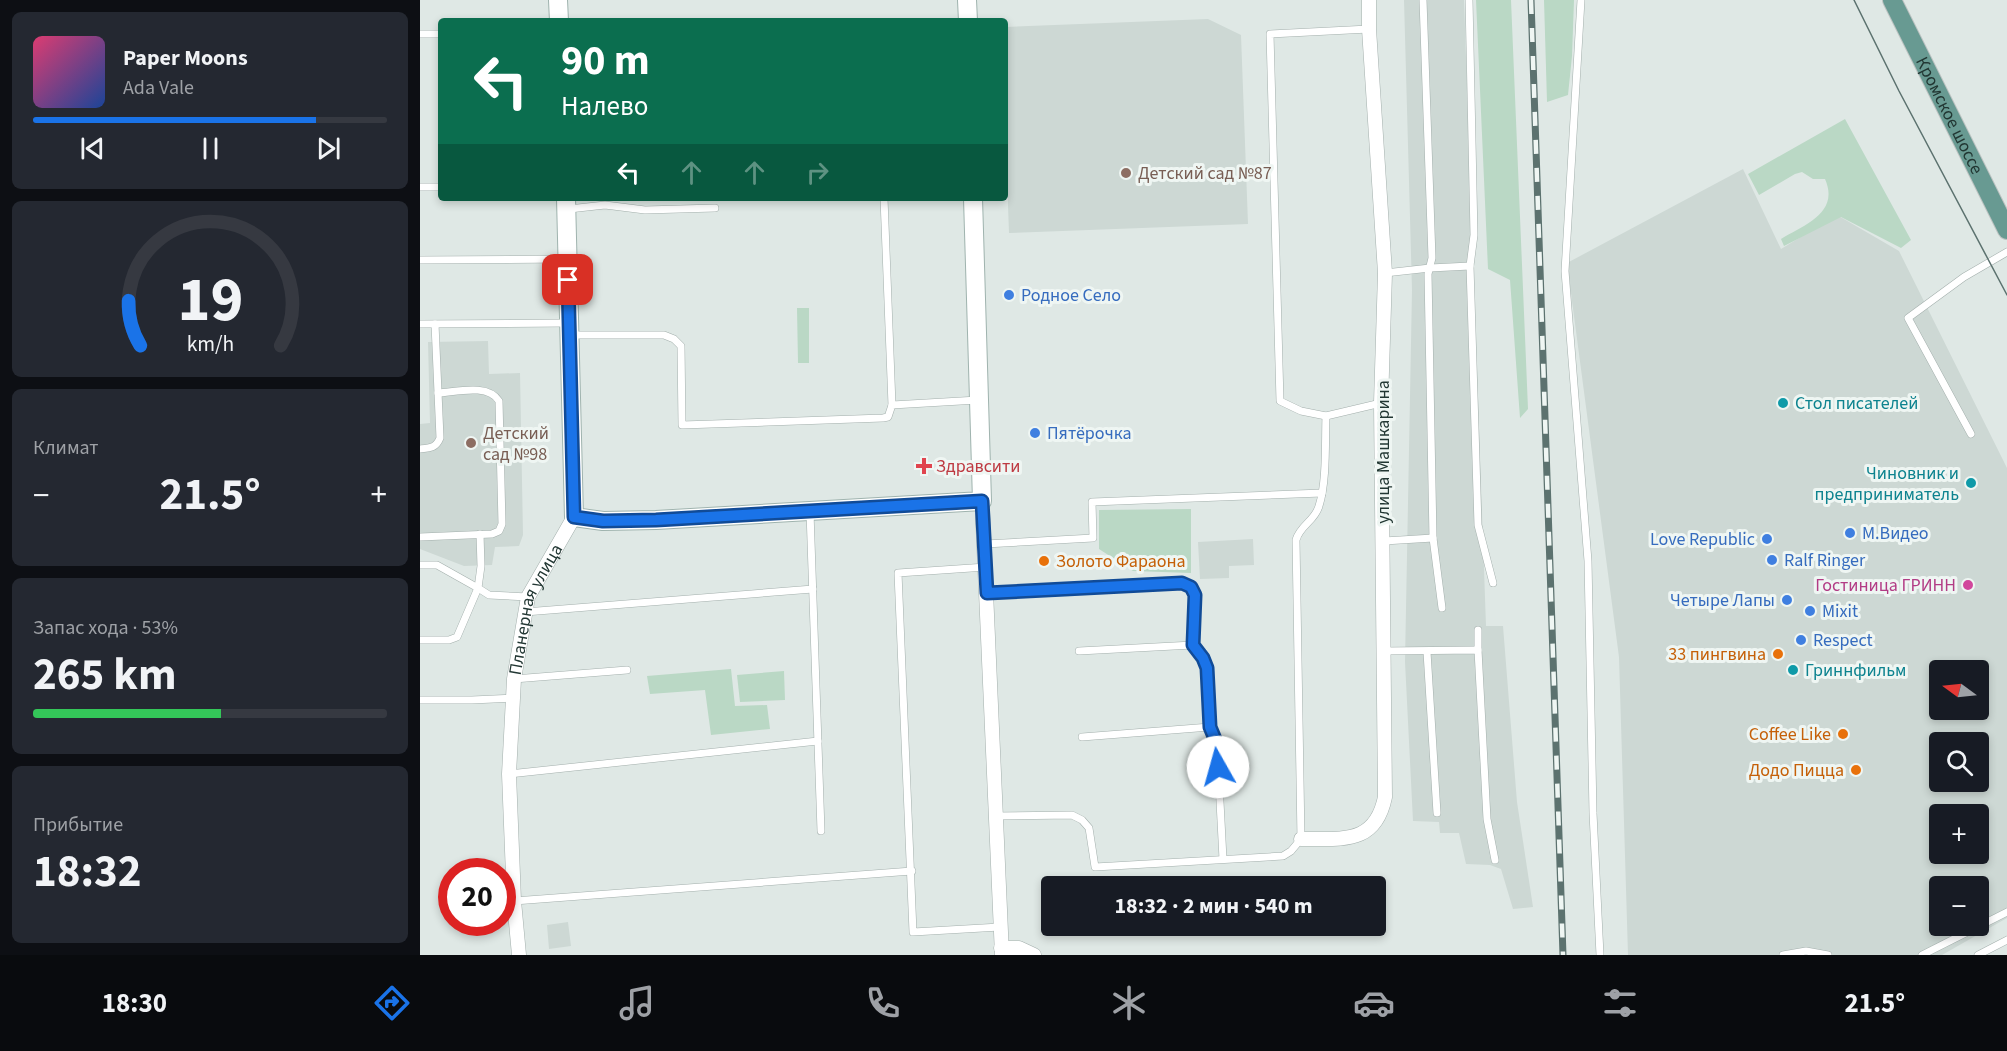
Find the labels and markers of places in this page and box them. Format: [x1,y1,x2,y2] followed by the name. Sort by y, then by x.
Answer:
[1138,161,1272,186] place label: Детский сад №87
[1119,166,1133,180] marker: Детский сад №87
[542,254,593,305] pin
[1021,283,1121,308] place label: Родное Село
[1002,288,1016,302] marker: Родное Село
[1795,391,1918,416] place label: Стол писателей
[1776,396,1790,410] marker: Стол писателей
[483,421,549,467] place label: Детский сад №98
[1047,421,1132,446] place label: Пятёрочка
[1028,426,1042,440] marker: Пятёрочка
[464,436,478,450] marker: Детский сад №98
[936,454,1020,479] place label: Здравсити
[917,459,931,473] marker: Здравсити
[1815,461,1959,507] place label: Чиновник и предприниматель
[1964,476,1978,490] marker: Чиновник и предприниматель
[1862,521,1929,546] place label: М.Видео
[1843,526,1857,540] marker: М.Видео
[1650,527,1755,552] place label: Love Republic
[1760,532,1774,546] marker: Love Republic
[1784,548,1866,573] place label: Ralf Ringer
[1056,549,1186,574] place label: Золото Фараона
[1765,553,1779,567] marker: Ralf Ringer
[1037,554,1051,568] marker: Золото Фараона
[1815,573,1956,598] place label: Гостиница ГРИНН
[1961,578,1975,592] marker: Гостиница ГРИНН
[1670,588,1775,613] place label: Четыре Лапы
[1780,593,1794,607] marker: Четыре Лапы
[1822,599,1858,624] place label: Mixit
[1803,604,1817,618] marker: Mixit
[1813,628,1873,653] place label: Respect
[1794,633,1808,647] marker: Respect
[1668,642,1766,667] place label: 33 пингвина
[1771,647,1785,661] marker: 33 пингвина
[1805,658,1906,683] place label: Гриннфильм
[1786,663,1800,677] marker: Гриннфильм
[1749,722,1831,747] place label: Coffee Like
[1836,727,1850,741] marker: Coffee Like
[1749,758,1844,783] place label: Додо Пицца
[1849,763,1863,777] marker: Додо Пицца

